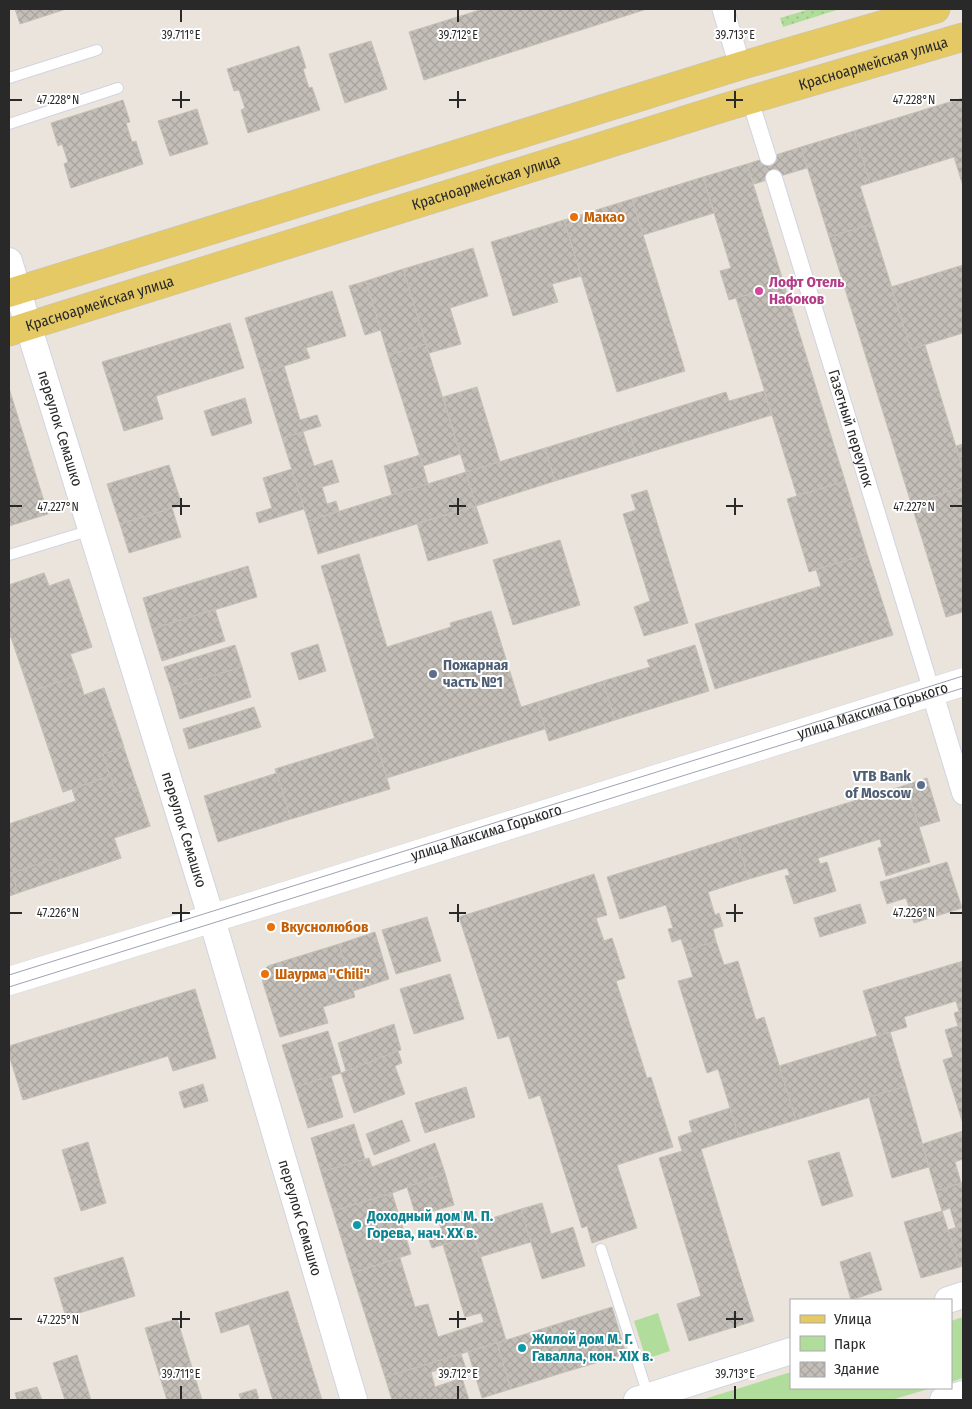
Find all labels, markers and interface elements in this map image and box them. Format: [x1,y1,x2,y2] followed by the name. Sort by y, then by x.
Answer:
[162,28,201,42] text: 39.711°E
[438,28,478,42] text: 39.712°E
[715,28,755,42] text: 39.713°E
[797,33,950,94] street label: Красноармейская улица
[37,93,79,107] text: 47.228°N
[893,93,935,107] text: 47.228°N
[410,151,562,214] street label: Красноармейская улица
[584,208,625,226] place label: Макао
[568,211,580,223] marker: Макао
[23,272,176,335] street label: Красноармейская улица
[769,273,844,308] place label: Лофт Отель Набоков
[753,285,765,297] marker: Лофт Отель Набоков
[824,367,878,489] street label: Газетный переулок
[34,368,86,489] street label: переулок Семашко
[37,500,79,514] text: 47.227°N
[893,500,935,514] text: 47.227°N
[443,656,508,691] place label: Пожарная часть №1
[427,668,439,680] marker: Пожарная часть №1
[795,678,950,743] street label: улица Максима Горького
[845,767,912,802] place label: VTB Bank of Moscow
[158,770,211,890] street label: переулок Семашко
[915,779,927,791] marker: VTB Bank of Moscow
[409,800,564,865] street label: улица Максима Горького
[37,906,79,920] text: 47.226°N
[893,906,935,920] text: 47.226°N
[281,918,369,936] place label: Вкуснолюбов
[265,921,277,933] marker: Вкуснолюбов
[275,965,370,983] place label: Шаурма "Chili"
[259,968,271,980] marker: Шаурма "Chili"
[274,1157,326,1278] street label: переулок Семашко
[366,1207,494,1242] place label: Доходный дом М. П. Горева, нач. ХХ в.
[351,1219,363,1231] marker: Доходный дом М. П. Горева, нач. ХХ в.
[790,1299,952,1389] legend
[833,1310,872,1328] text: Улица
[37,1313,79,1327] text: 47.225°N
[531,1330,654,1365] place label: Жилой дом М. Г. Гавалла, кон. XIX в.
[834,1335,865,1353] text: Парк
[516,1342,528,1354] marker: Жилой дом М. Г. Гавалла, кон. XIX в.
[834,1360,880,1378] text: Здание
[162,1367,201,1381] text: 39.711°E
[438,1367,478,1381] text: 39.712°E
[715,1367,755,1381] text: 39.713°E

